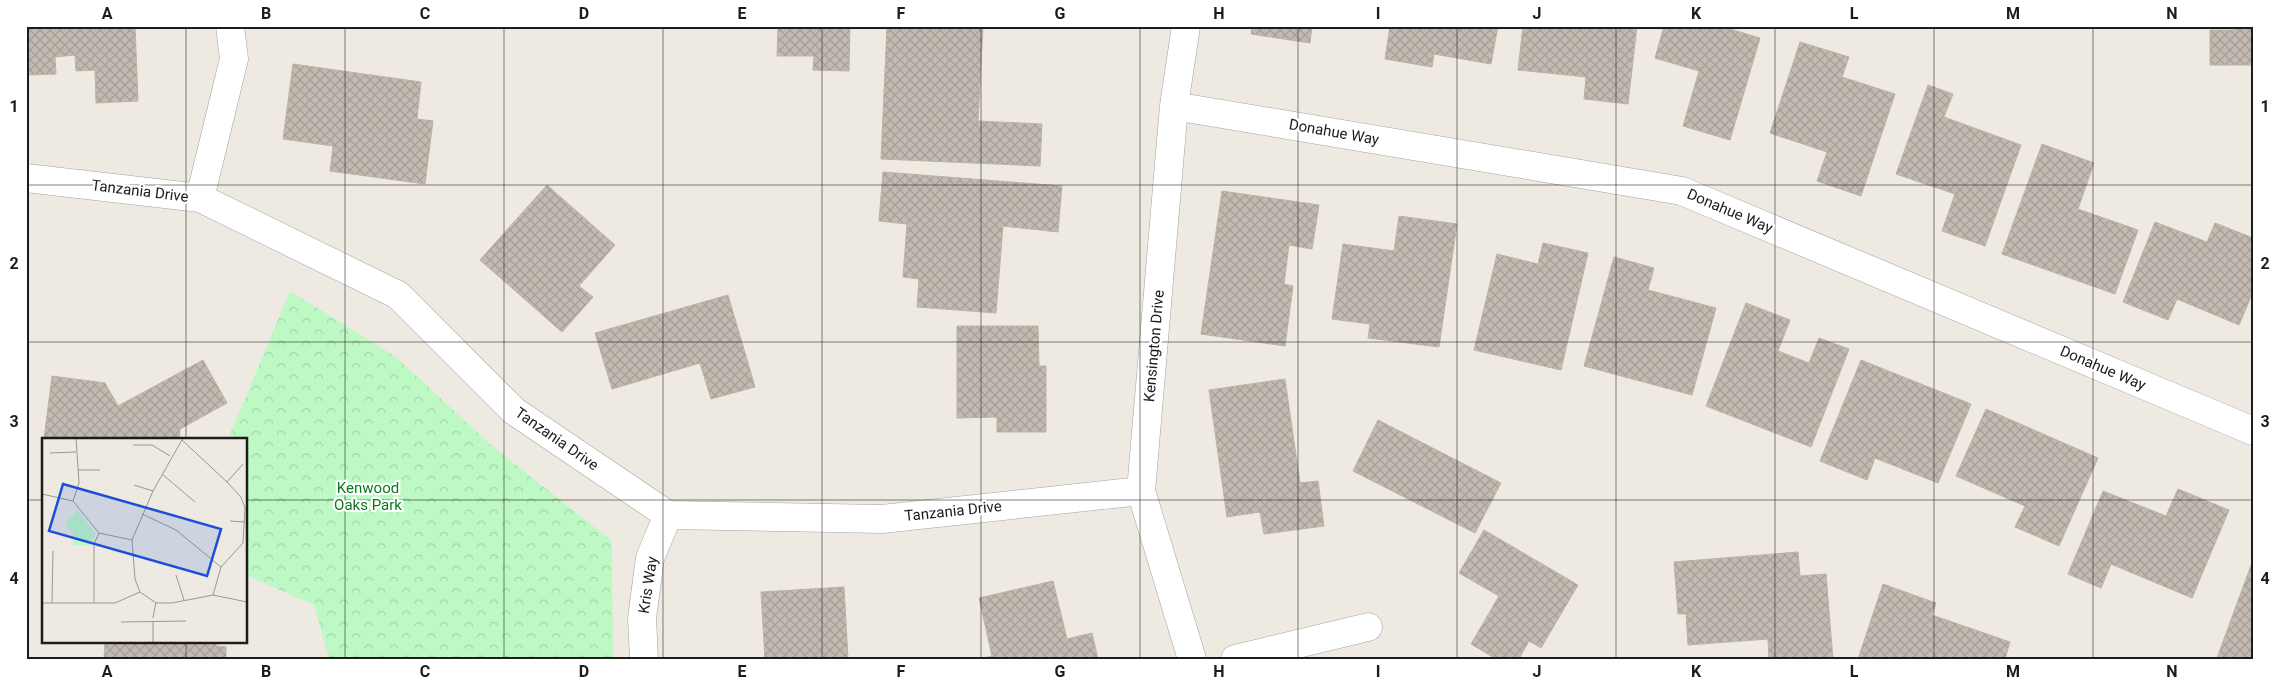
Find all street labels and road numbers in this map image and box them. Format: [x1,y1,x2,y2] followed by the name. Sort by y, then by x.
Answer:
[1287,115,1381,149] street label: Donahue Way
[90,176,190,206] street label: Tanzania Drive
[1684,185,1776,237] street label: Donahue Way
[1140,289,1168,403] street label: Kensington Drive
[2057,342,2149,394] street label: Donahue Way
[512,404,602,474] street label: Tanzania Drive
[903,497,1003,525] street label: Tanzania Drive
[635,555,661,615] street label: Kris Way

